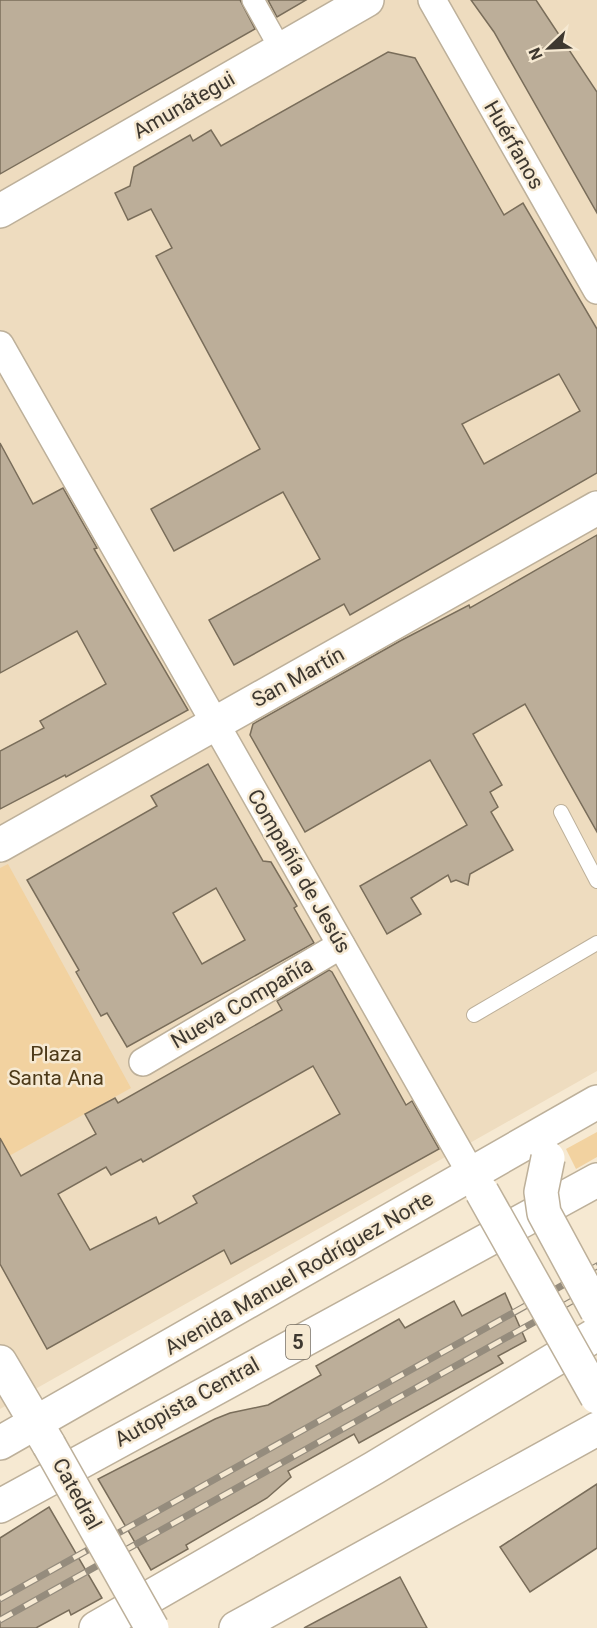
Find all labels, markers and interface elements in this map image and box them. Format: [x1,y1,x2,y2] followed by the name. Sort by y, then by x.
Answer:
[519,18,579,78] north arrow
[525,45,547,63] text: N
[129,66,239,144] street label: Amunátegui
[479,97,549,193] street label: Huérfanos
[248,642,348,712] street label: San Martín
[242,785,356,957] street label: Compañía de Jesús
[167,953,317,1053] street label: Nueva Compañía
[8,1042,104,1090] park label: Plaza Santa Ana
[161,1186,437,1360] street label: Avenida Manuel Rodríguez Norte
[286,1325,310,1359] road number: 5
[111,1352,263,1452] street label: Autopista Central
[48,1454,106,1534] street label: Catedral

